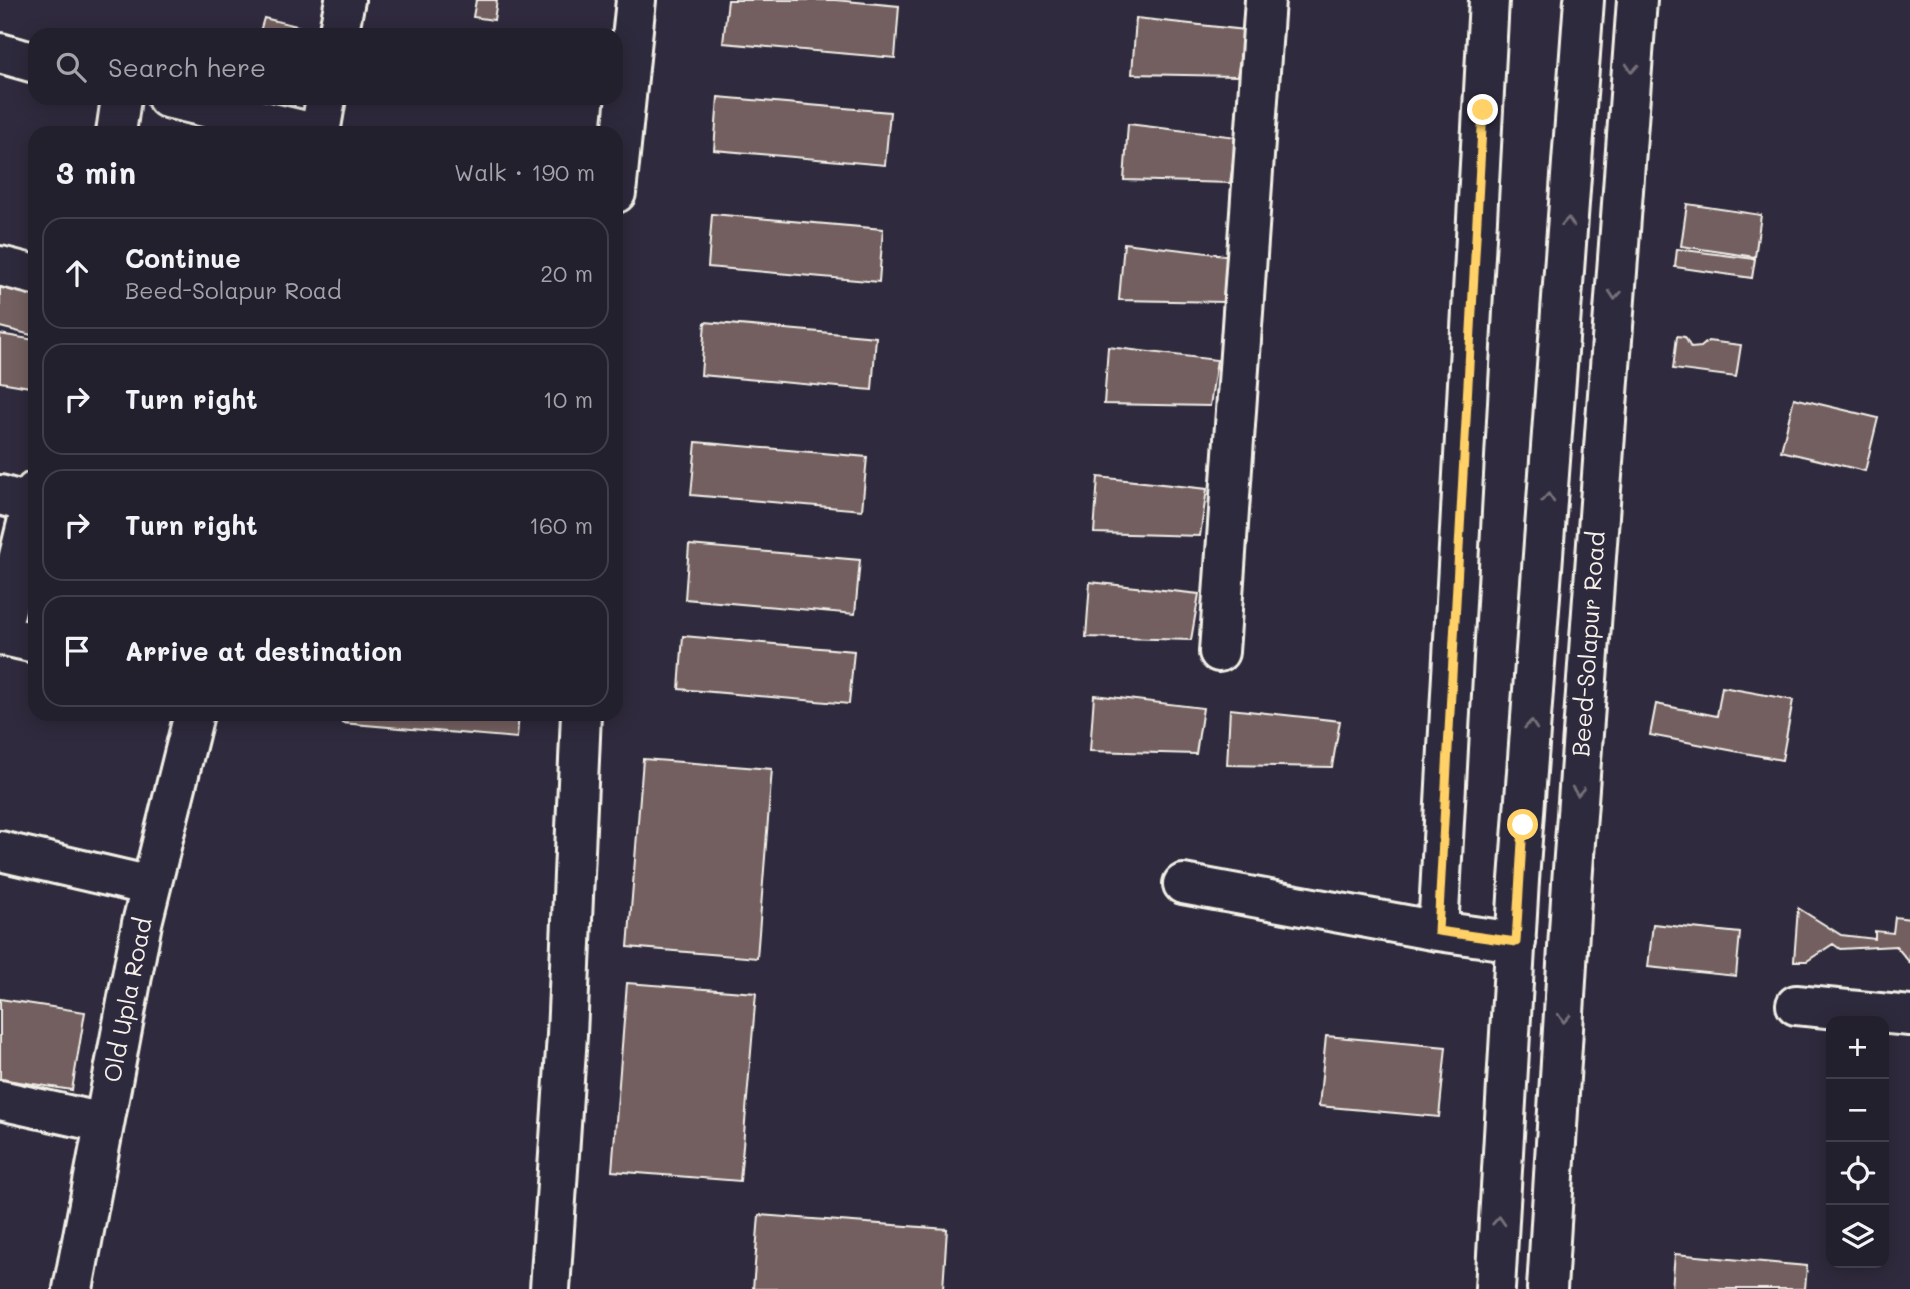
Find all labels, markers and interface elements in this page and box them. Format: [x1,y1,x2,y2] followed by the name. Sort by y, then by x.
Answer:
[28,28,623,105] search box
[52,48,90,86] icon: search
[108,50,266,84] text: Search here
[1625,63,1640,74] one-way arrow
[1467,94,1498,125] route end
[56,152,136,192] text: 3 min
[454,157,595,187] text: Walk · 190 m
[1560,216,1575,227] one-way arrow
[125,241,241,275] text: Continue
[58,254,96,292] icon: ahead
[540,258,593,288] text: 20 m
[125,275,342,305] text: Beed-Solapur Road
[1608,290,1623,301] one-way arrow
[58,380,96,418] icon: right
[125,382,258,416] text: Turn right
[543,384,593,414] text: 10 m
[1540,492,1555,503] one-way arrow
[58,506,96,544] icon: right
[125,508,258,542] text: Turn right
[529,510,593,540] text: 160 m
[1564,530,1611,758] street label: Beed-Solapur Road
[58,632,96,670] icon: arrive
[125,634,402,668] text: Arrive at destination
[1523,719,1538,730] one-way arrow
[1571,785,1586,796] one-way arrow
[1507,809,1538,840] route start
[95,915,158,1085] street label: Old Upla Road
[1556,1012,1571,1023] one-way arrow
[1826,1016,1889,1268] map controls
[1826,1016,1889,1079] button: +
[1826,1079,1889,1142] button: −
[1826,1142,1889,1205] button: locate
[1826,1205,1889,1268] button: layers
[1491,1215,1506,1226] one-way arrow

